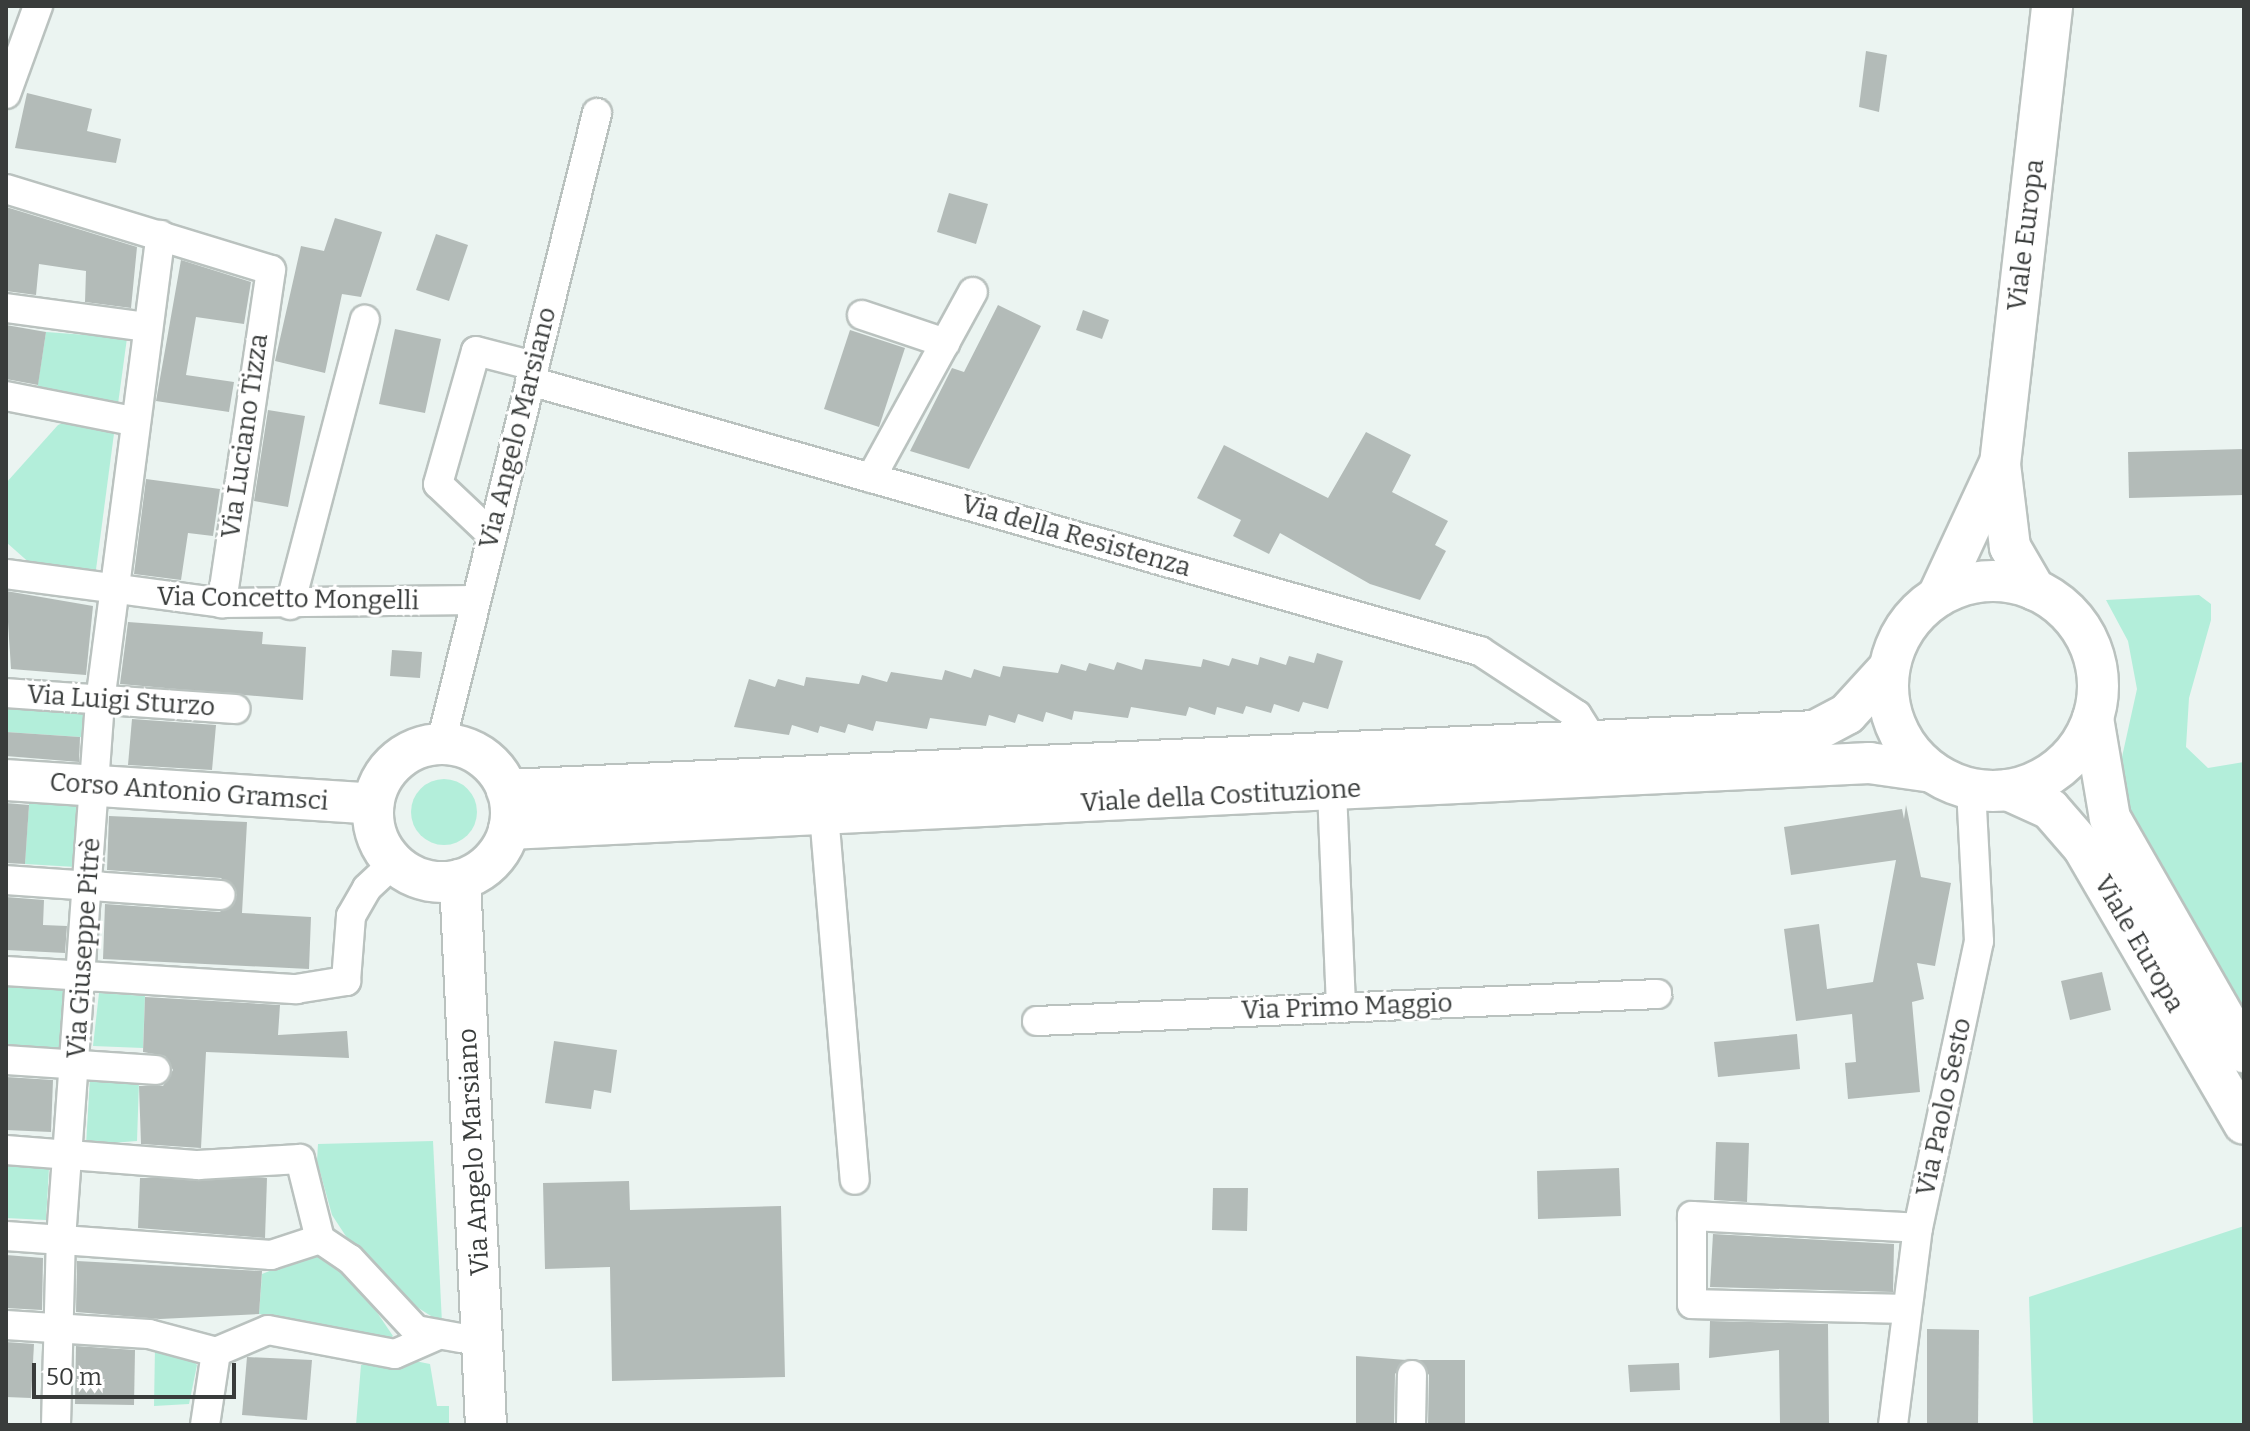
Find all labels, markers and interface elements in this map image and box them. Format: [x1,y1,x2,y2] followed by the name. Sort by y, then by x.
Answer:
[2001,157,2051,313] street label: Viale Europa
[473,304,563,552] street label: Via Angelo Marsiano
[215,332,275,540] street label: Via Luciano Tizza
[958,488,1194,584] street label: Via della Resistenza
[157,581,419,617] street label: Via Concetto Mongelli
[26,679,216,723] street label: Via Luigi Sturzo
[48,767,330,817] street label: Corso Antonio Gramsci
[1080,773,1362,819] street label: Viale della Costituzione
[61,837,107,1059] street label: Via Giuseppe Pitrè
[2087,870,2191,1018] street label: Viale Europa
[1241,988,1453,1026] street label: Via Primo Maggio
[1910,1015,1978,1199] street label: Via Paolo Sesto
[452,1028,496,1276] street label: Via Angelo Marsiano
[36,1347,240,1397] scale bar
[46,1363,102,1391] text: 50 m

